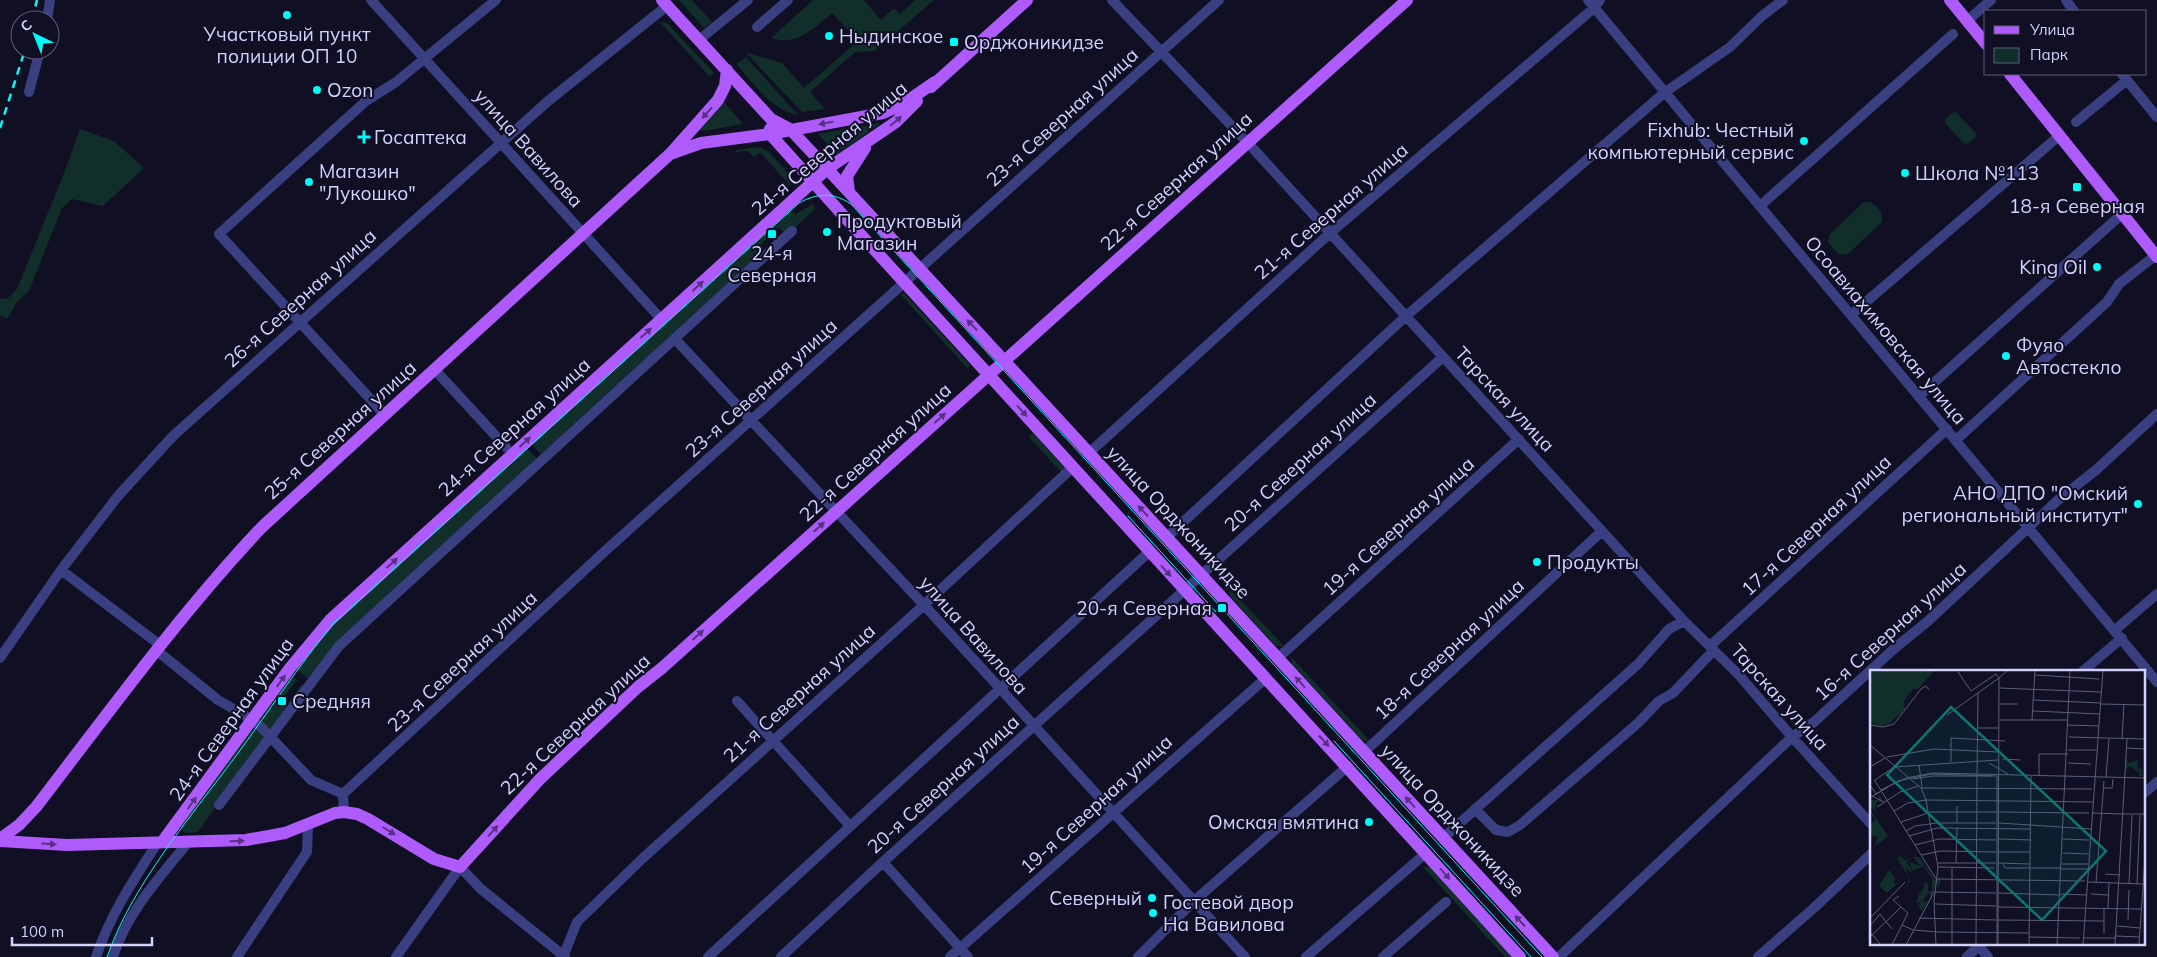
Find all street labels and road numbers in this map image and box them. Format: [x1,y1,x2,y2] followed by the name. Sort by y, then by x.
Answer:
[981,42,1143,192] street label: 23-я Северная улица
[746,76,912,220] street label: 24-я Северная улица
[470,84,588,212] street label: улица Вавилова
[1095,106,1257,256] street label: 22-я Северная улица
[1249,138,1413,284] street label: 21-я Северная улица
[219,223,381,373] street label: 26-я Северная улица
[1800,231,1972,429] street label: Осоавиахимовская улица
[680,313,842,463] street label: 23-я Северная улица
[1450,341,1560,457] street label: Тарская улица
[433,352,595,502] street label: 24-я Северная улица
[259,355,421,505] street label: 25-я Северная улица
[794,377,956,527] street label: 22-я Северная улица
[1219,387,1381,537] street label: 20-я Северная улица
[1102,441,1256,603] street label: улица Орджоникидзе
[1736,449,1896,601] street label: 17-я Северная улица
[1317,451,1479,601] street label: 19-я Северная улица
[1809,556,1971,706] street label: 16-я Северная улица
[915,571,1033,699] street label: улица Вавилова
[1369,573,1529,725] street label: 18-я Северная улица
[382,585,542,737] street label: 23-я Северная улица
[718,618,880,768] street label: 21-я Северная улица
[164,633,298,805] street label: 24-я Северная улица
[1726,639,1834,755] street label: Тарская улица
[495,648,655,800] street label: 22-я Северная улица
[862,709,1024,859] street label: 20-я Северная улица
[1015,729,1177,879] street label: 19-я Северная улица
[1376,739,1530,901] street label: улица Орджоникидзе

